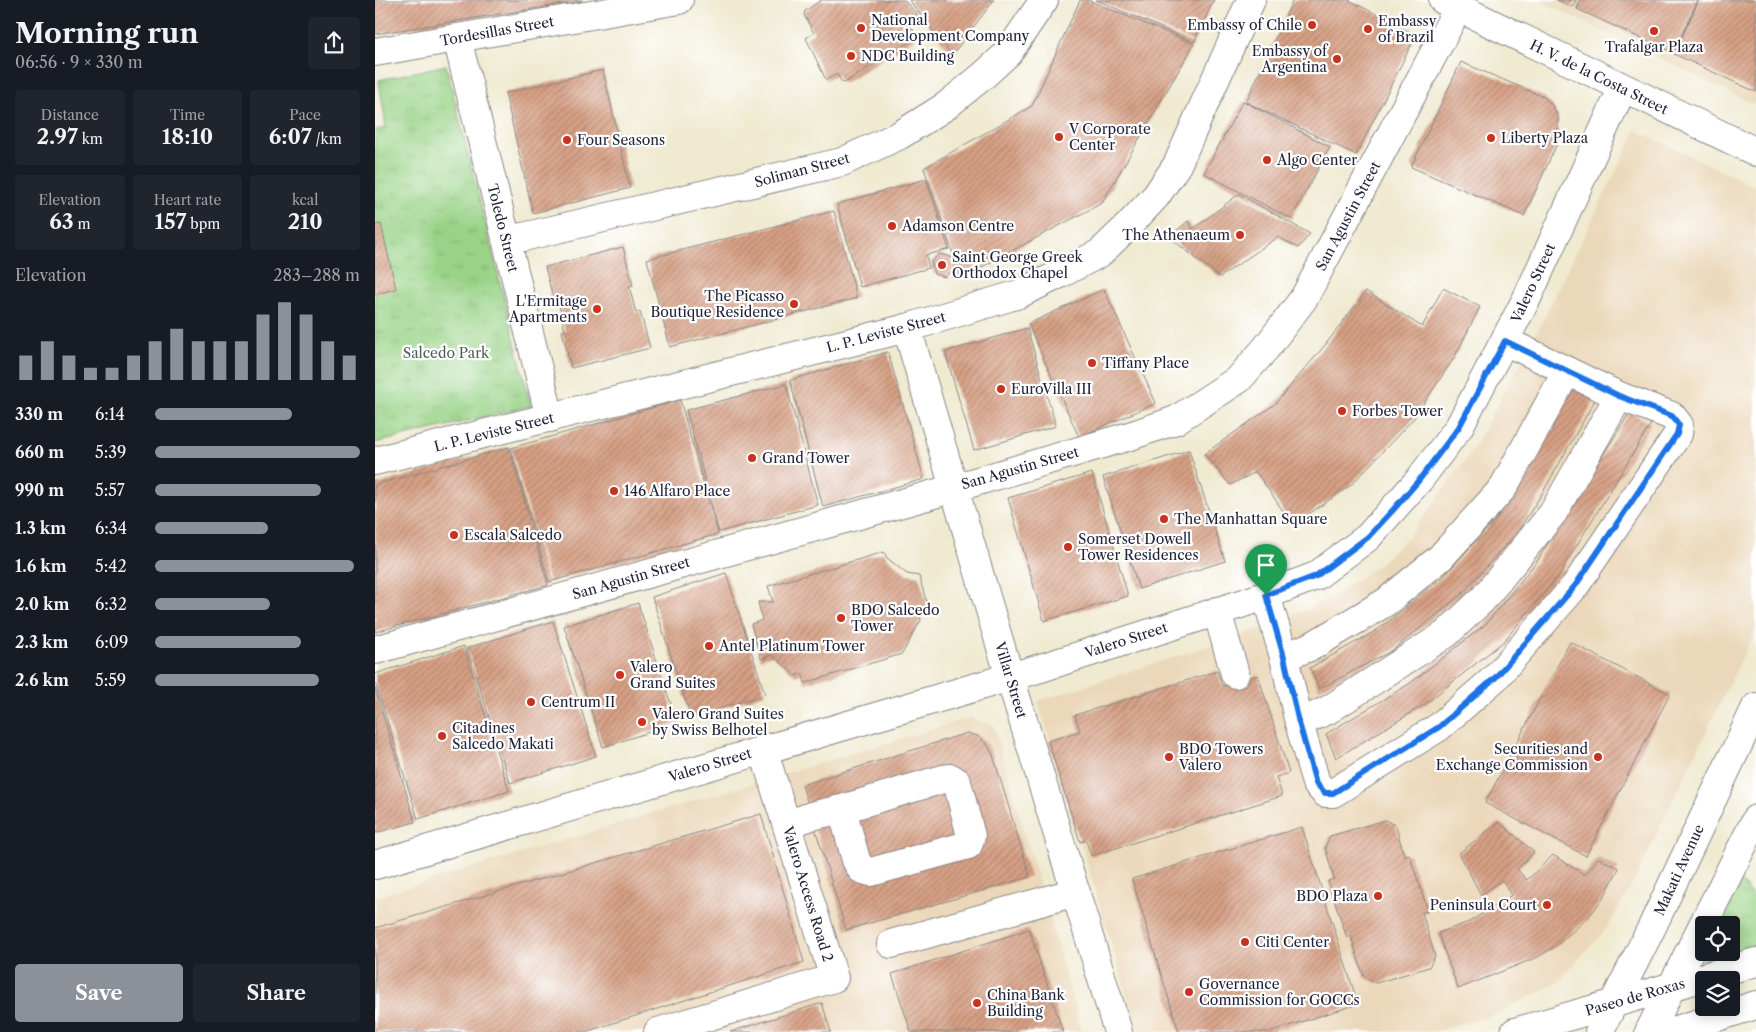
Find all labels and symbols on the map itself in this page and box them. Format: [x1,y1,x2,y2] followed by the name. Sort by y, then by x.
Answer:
[871,11,1029,45] place label: National Development Company
[439,12,555,50] street label: Tordesillas Street
[1378,12,1437,46] place label: Embassy of Brazil
[1187,16,1302,34] place label: Embassy of Chile
[1306,19,1318,31] marker: Embassy of Chile
[855,22,867,34] marker: National Development Company
[1362,23,1374,35] marker: Embassy of Brazil
[1648,25,1660,37] marker: Trafalgar Plaza
[1527,36,1671,118] street label: H. V. de la Costa Street
[1605,38,1704,56] place label: Trafalgar Plaza
[1252,42,1329,76] place label: Embassy of Argentina
[861,47,955,65] place label: NDC Building
[845,50,857,62] marker: NDC Building
[1331,53,1343,65] marker: Embassy of Argentina
[1068,120,1151,154] place label: V Corporate Center
[1501,129,1589,147] place label: Liberty Plaza
[577,131,665,149] place label: Four Seasons
[1053,131,1065,143] marker: V Corporate Center
[1485,132,1497,144] marker: Liberty Plaza
[561,134,573,146] marker: Four Seasons
[752,149,852,191] street label: Soliman Street
[1276,151,1357,169] place label: Algo Center
[1261,154,1273,166] marker: Algo Center
[1312,158,1384,274] street label: San Agustin Street
[483,182,523,274] street label: Toledo Street
[901,217,1014,235] place label: Adamson Centre
[886,220,898,232] marker: Adamson Centre
[1122,226,1230,244] place label: The Athenaeum
[1234,229,1246,241] marker: The Athenaeum
[1506,240,1559,327] street label: Valero Street
[952,248,1083,282] place label: Saint George Greek Orthodox Chapel
[936,259,948,271] marker: Saint George Greek Orthodox Chapel
[650,287,784,321] place label: The Picasso Boutique Residence
[508,292,587,326] place label: L'Ermitage Apartments
[788,298,800,310] marker: The Picasso Boutique Residence
[591,303,603,315] marker: L'Ermitage Apartments
[824,307,948,357] street label: L. P. Leviste Street
[403,344,490,362] park label: Salcedo Park
[1102,354,1189,372] place label: Tiffany Place
[1086,357,1098,369] marker: Tiffany Place
[1011,380,1092,398] place label: EuroVilla III
[995,383,1007,395] marker: EuroVilla III
[1352,402,1443,420] place label: Forbes Tower
[1336,405,1348,417] marker: Forbes Tower
[432,408,556,456] street label: L. P. Leviste Street
[959,443,1081,493] street label: San Agustin Street
[762,449,850,467] place label: Grand Tower
[746,452,758,464] marker: Grand Tower
[624,482,730,500] place label: 146 Alfaro Place
[608,485,620,497] marker: 146 Alfaro Place
[1174,510,1327,528] place label: The Manhattan Square
[1158,513,1170,525] marker: The Manhattan Square
[464,526,562,544] place label: Escala Salcedo
[448,529,460,541] marker: Escala Salcedo
[1078,530,1199,564] place label: Somerset Dowell Tower Residences
[1062,541,1074,553] marker: Somerset Dowell Tower Residences
[1245,544,1287,595] pin
[570,553,692,603] street label: San Agustin Street
[851,601,940,635] place label: BDO Salcedo Tower
[835,612,847,624] marker: BDO Salcedo Tower
[1081,618,1170,662] street label: Valero Street
[718,637,865,655] place label: Antel Platinum Tower
[991,639,1031,720] street label: Villar Street
[703,640,715,652] marker: Antel Platinum Tower
[629,658,716,692] place label: Valero Grand Suites
[614,669,626,681] marker: Valero Grand Suites
[541,693,615,711] place label: Centrum II
[525,696,537,708] marker: Centrum II
[651,705,784,739] place label: Valero Grand Suites by Swiss Belhotel
[636,716,648,728] marker: Valero Grand Suites by Swiss Belhotel
[452,719,554,753] place label: Citadines Salcedo Makati
[436,730,448,742] marker: Citadines Salcedo Makati
[1178,740,1263,774] place label: BDO Towers Valero
[1436,740,1588,774] place label: Securities and Exchange Commission
[665,744,754,786] street label: Valero Street
[1163,751,1175,763] marker: BDO Towers Valero
[1592,751,1604,763] marker: Securities and Exchange Commission
[1650,821,1708,919] street label: Makati Avenue
[779,823,837,964] street label: Valero Access Road 2
[1296,887,1369,905] place label: BDO Plaza
[1372,890,1384,902] marker: BDO Plaza
[1430,896,1537,914] place label: Peninsula Court
[1541,899,1553,911] marker: Peninsula Court
[1255,933,1329,951] place label: Citi Center
[1239,936,1251,948] marker: Citi Center
[1583,974,1687,1020] street label: Paseo de Roxas
[1199,975,1360,1009] place label: Governance Commission for GOCCs
[987,986,1065,1020] place label: China Bank Building
[1183,986,1195,998] marker: Governance Commission for GOCCs
[971,997,983,1009] marker: China Bank Building

